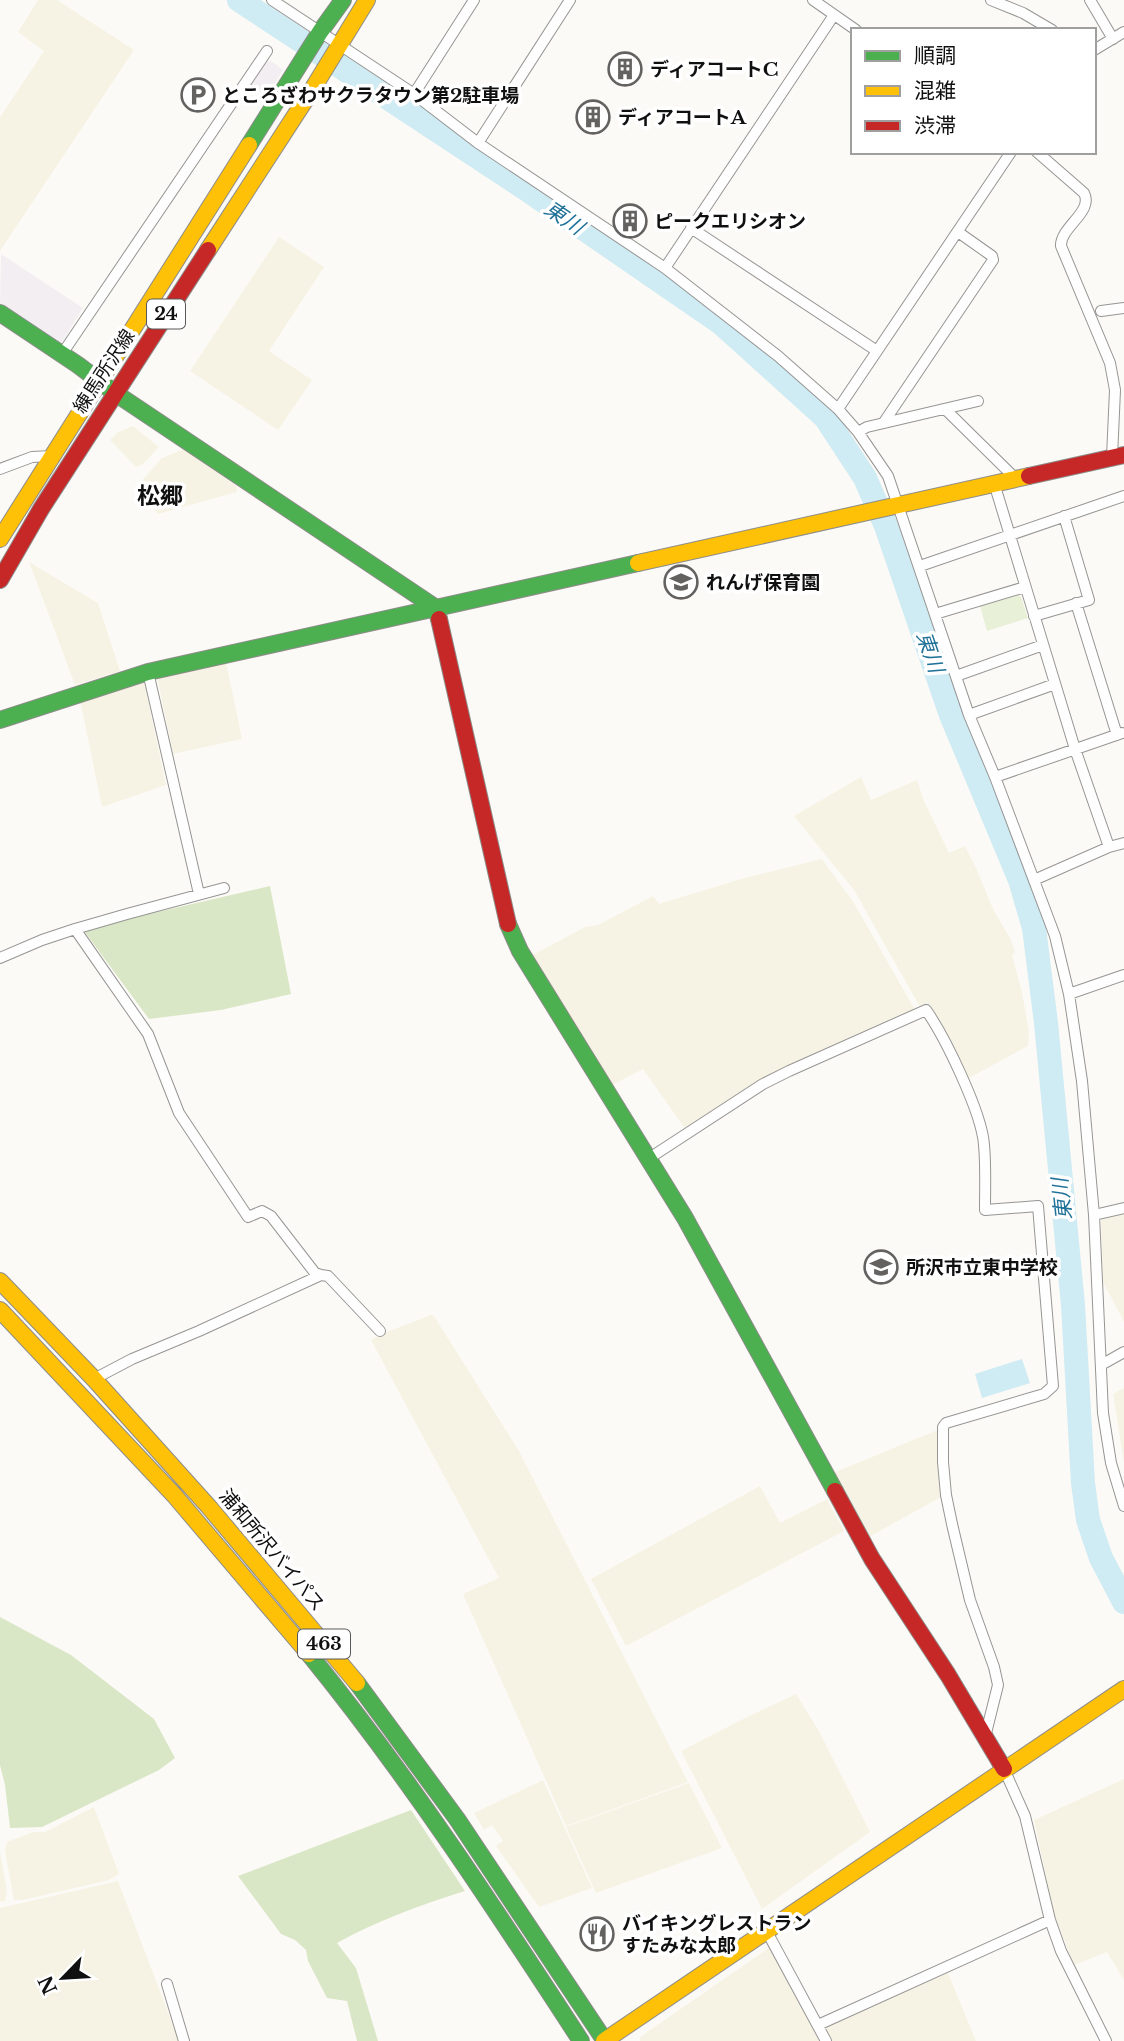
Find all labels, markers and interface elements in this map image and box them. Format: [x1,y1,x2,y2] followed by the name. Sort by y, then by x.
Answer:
[851,28,1096,154] legend
[914,43,956,69] text: 順調
[606,50,644,88] building icon: ディアコートC
[650,58,778,81] place label: ディアコートC
[179,76,217,114] parking icon: ところざわサクラタウン第2駐車場
[914,78,956,104] text: 混雑
[222,84,519,107] place label: ところざわサクラタウン第2駐車場
[574,98,612,136] building icon: ディアコートA
[618,106,747,129] place label: ディアコートA
[914,113,956,139] text: 渋滞
[539,195,590,242] water label: 東川
[611,202,649,240] building icon: ピークエリシオン
[654,210,806,233] place label: ピークエリシオン
[147,300,185,328] road number: 24
[68,325,140,417] street label: 練馬所沢線
[137,482,183,510] district label: 松郷
[662,563,700,601] school or university icon: れんげ保育園
[706,571,820,594] place label: れんげ保育園
[911,628,950,678] water label: 東川
[1047,1175,1077,1221] water label: 東川
[862,1248,900,1286] school or university icon: 所沢市立東中学校
[906,1256,1058,1279] place label: 所沢市立東中学校
[214,1485,330,1615] street label: 浦和所沢バイパス
[298,1630,350,1658] road number: 463
[622,1912,811,1957] place label: バイキングレストラン すたみな太郎
[578,1915,616,1953] restaurant icon: バイキングレストラン すたみな太郎
[28,1943,98,2013] north arrow
[34,1972,62,1998] text: N

